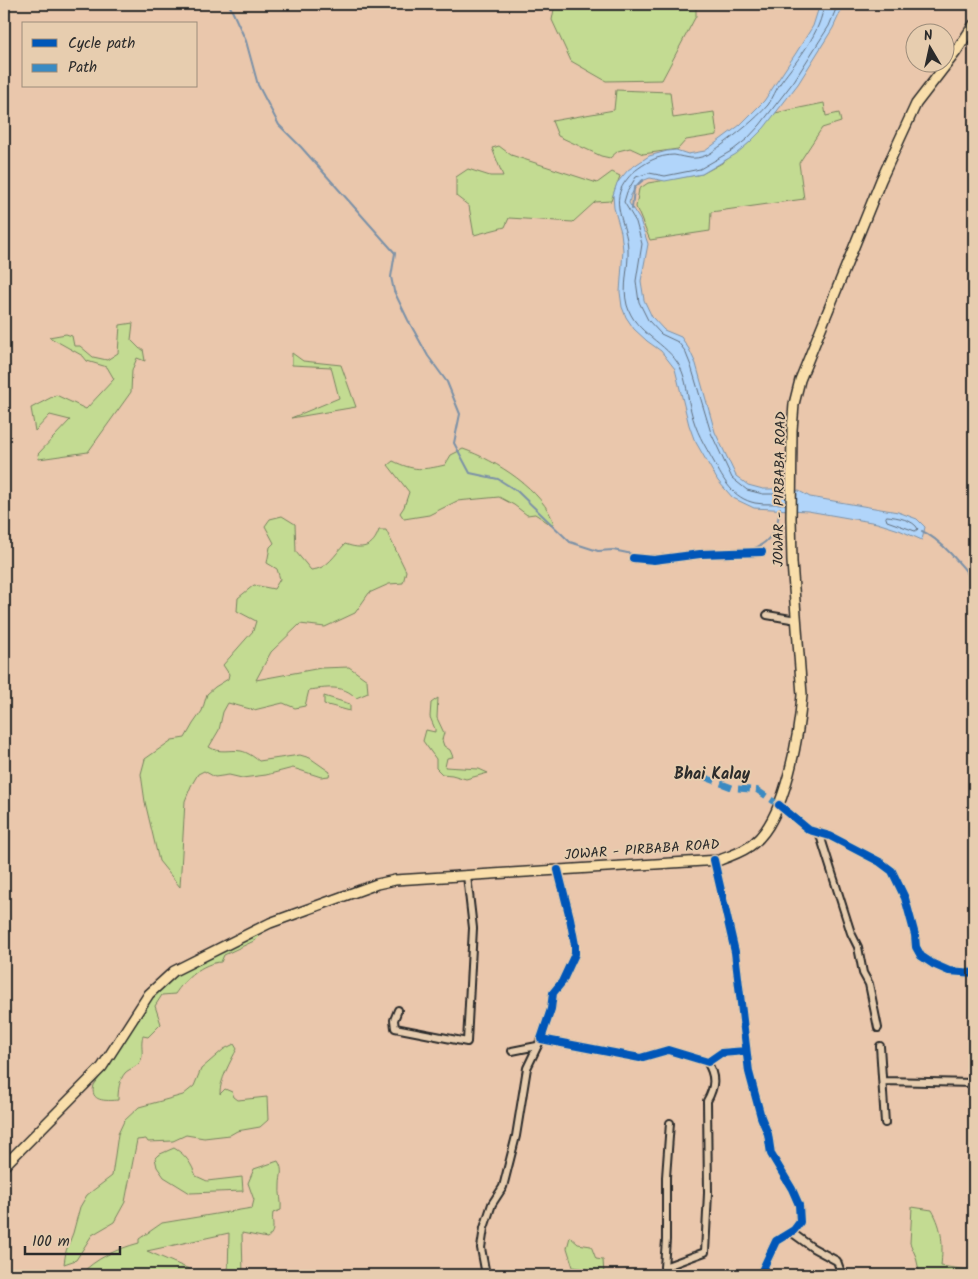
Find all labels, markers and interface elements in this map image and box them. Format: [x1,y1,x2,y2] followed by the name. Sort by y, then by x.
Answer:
[22,22,198,88] legend
[906,22,956,72] north arrow
[922,25,934,48] text: N
[68,32,135,56] text: Cycle path
[68,56,97,80] text: Path
[768,411,792,567] street label: JOWAR - PIRBABA ROAD
[674,762,751,787] district label: Bhai Kalay
[564,834,720,866] street label: JOWAR - PIRBABA ROAD
[25,1224,120,1256] scale bar
[32,1230,70,1254] text: 100 m

